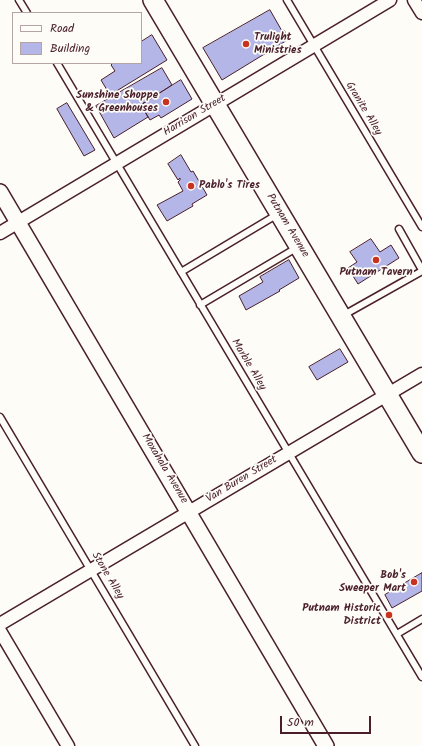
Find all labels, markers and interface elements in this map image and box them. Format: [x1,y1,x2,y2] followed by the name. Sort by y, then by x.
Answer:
[12,12,142,64] legend
[50,19,74,38] text: Road
[254,31,302,57] place label: Trulight Ministries
[50,39,90,58] text: Building
[241,39,251,49] marker: Trulight Ministries
[342,80,384,138] street label: Granite Alley
[76,89,158,115] place label: Sunshine Shoppe & Greenhouses
[161,92,229,140] street label: Harrison Street
[161,97,171,107] marker: Sunshine Shoppe & Greenhouses
[199,179,260,193] place label: Pablo's Tires
[186,181,196,191] marker: Pablo's Tires
[263,192,311,260] street label: Putnam Avenue
[371,255,381,265] marker: Putnam Tavern
[340,266,412,280] place label: Putnam Tavern
[228,337,268,393] street label: Marble Alley
[138,432,190,506] street label: Moxahala Avenue
[204,454,280,506] street label: Van Buren Street
[88,550,126,602] street label: Stone Alley
[339,569,406,595] place label: Bob's Sweeper Mart
[409,577,419,587] marker: Bob's Sweeper Mart
[302,602,381,628] place label: Putnam Historic District
[384,610,394,620] marker: Putnam Historic District
[282,708,373,734] scale bar
[287,713,314,732] text: 50 m

